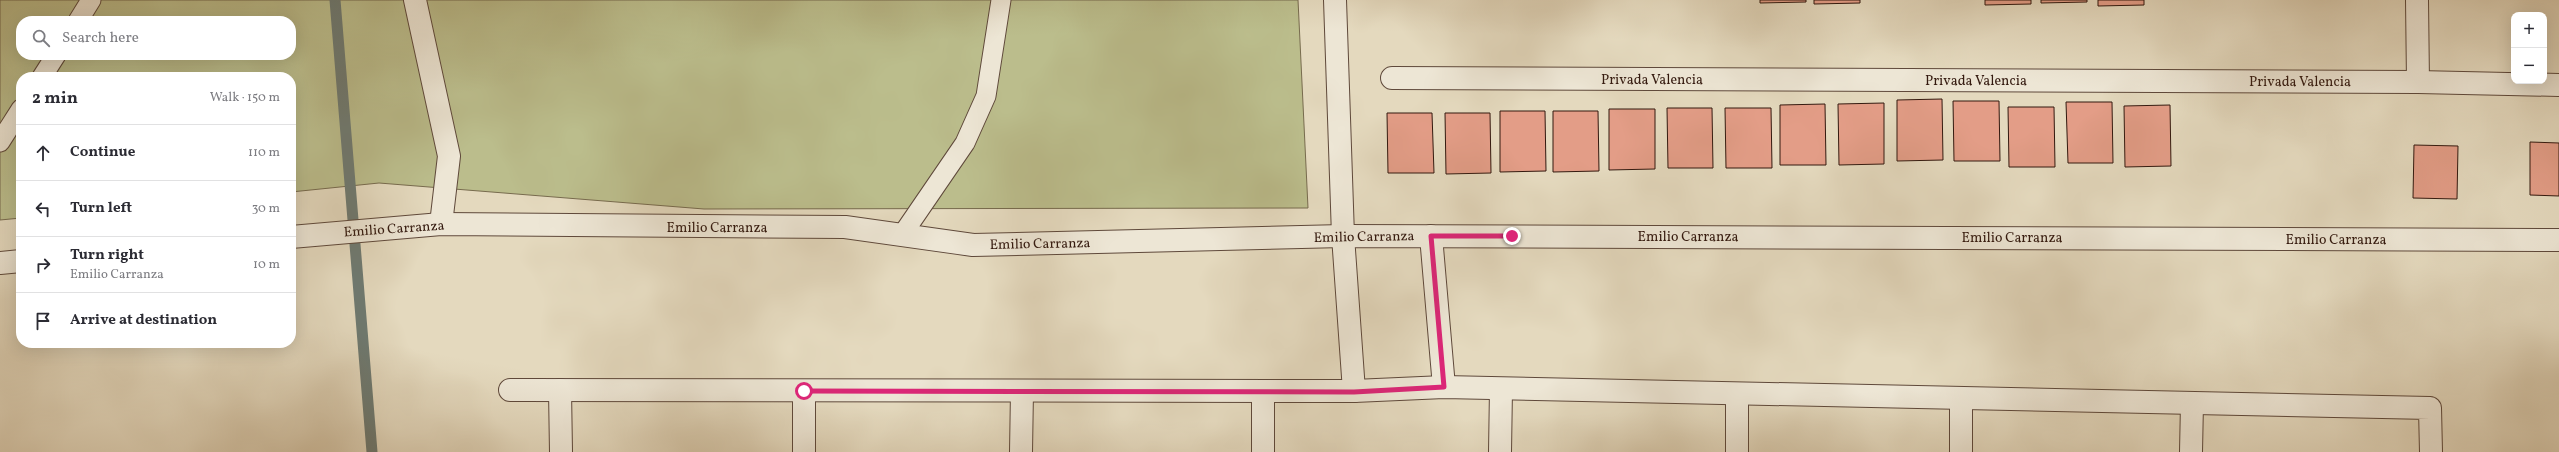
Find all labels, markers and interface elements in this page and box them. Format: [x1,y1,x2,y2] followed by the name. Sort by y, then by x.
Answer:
[2511,12,2547,84] map controls
[2511,12,2547,48] button: +
[16,16,296,60] search box
[30,27,52,49] icon: search
[62,28,139,49] text: Search here
[2511,48,2547,84] button: −
[1601,71,1703,90] street label: Privada Valencia
[1925,72,2027,91] street label: Privada Valencia
[2249,73,2351,92] street label: Privada Valencia
[32,87,78,110] text: 2 min
[210,89,280,107] text: Walk · 150 m
[32,142,54,164] icon: ahead
[70,142,135,163] text: Continue
[248,144,280,162] text: 110 m
[32,198,54,220] icon: left
[70,198,132,219] text: Turn left
[252,200,280,218] text: 30 m
[343,217,445,242] street label: Emilio Carranza
[667,219,767,238] street label: Emilio Carranza
[1313,227,1415,248] street label: Emilio Carranza
[1503,227,1521,245] route end
[1638,228,1738,247] street label: Emilio Carranza
[1962,229,2062,248] street label: Emilio Carranza
[2286,231,2386,250] street label: Emilio Carranza
[989,234,1091,255] street label: Emilio Carranza
[70,245,144,266] text: Turn right
[32,254,54,276] icon: right
[253,256,280,274] text: 10 m
[70,266,164,284] text: Emilio Carranza
[32,310,54,332] icon: arrive
[70,310,217,331] text: Arrive at destination
[795,382,813,400] route start

